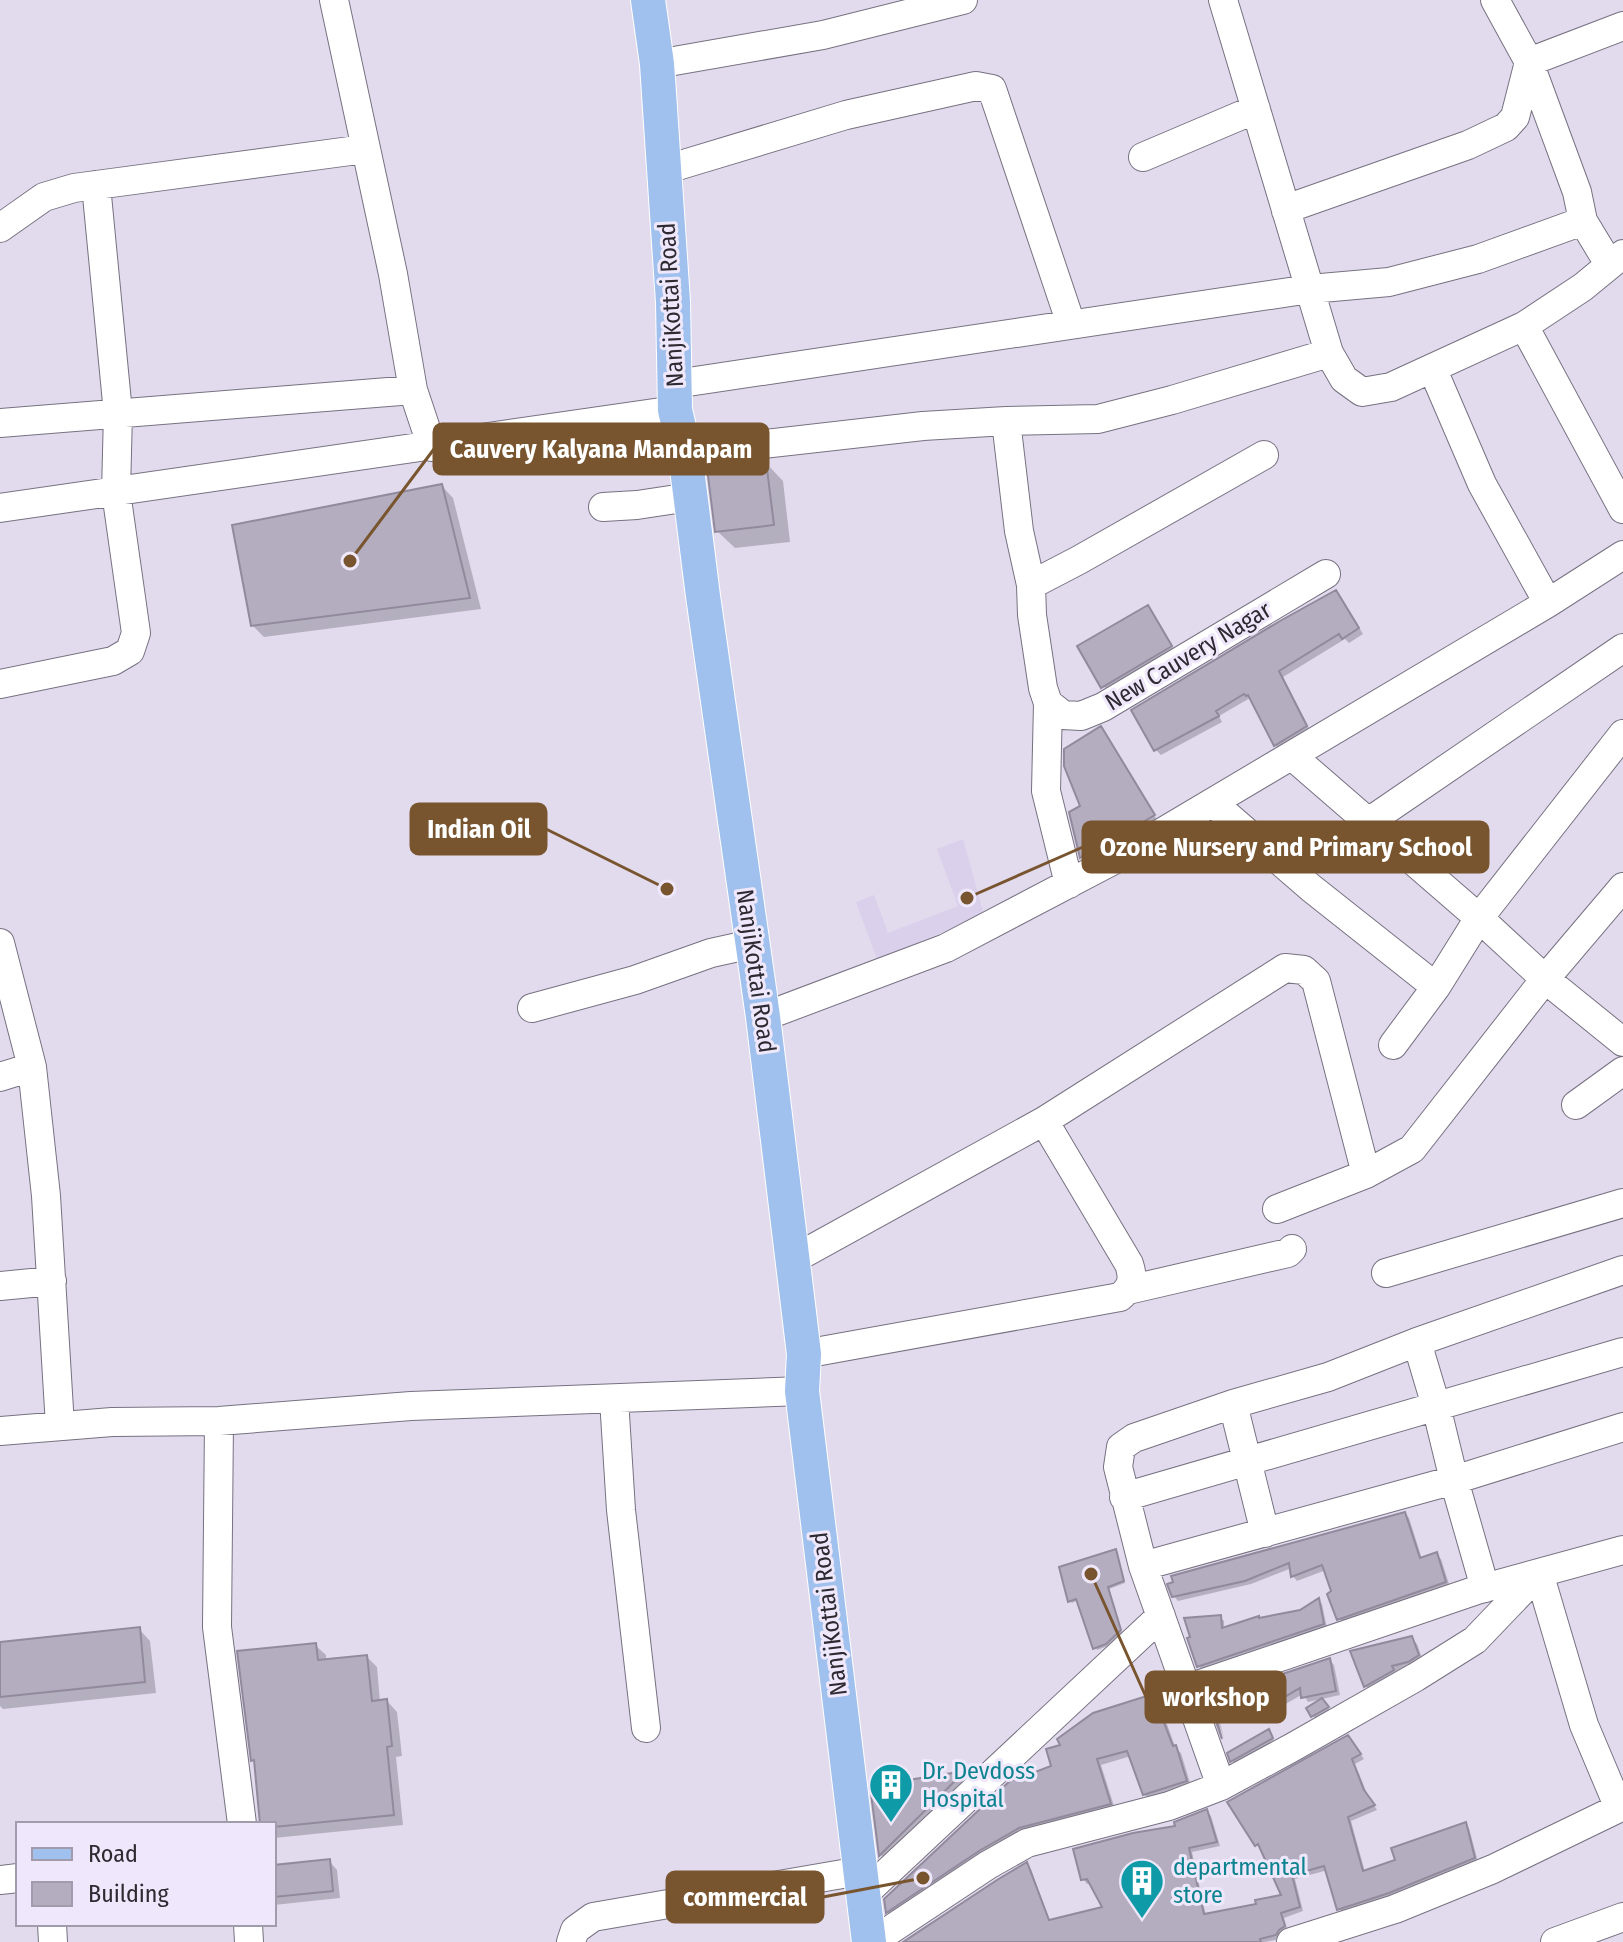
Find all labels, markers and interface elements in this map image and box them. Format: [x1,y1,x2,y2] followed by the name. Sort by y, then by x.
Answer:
[653,222,689,388] street label: NanjiKottai Road
[434,424,768,474] callout: Cauvery Kalyana Mandapam
[450,434,752,465] text: Cauvery Kalyana Mandapam
[1100,595,1276,716] street label: New Cauvery Nagar
[411,804,546,854] callout: Indian Oil
[427,814,532,845] text: Indian Oil
[1083,822,1488,872] callout: Ozone Nursery and Primary School
[1100,832,1473,863] text: Ozone Nursery and Primary School
[731,887,781,1055] street label: NanjiKottai Road
[805,1531,853,1697] street label: NanjiKottai Road
[1146,1672,1285,1722] callout: workshop
[1162,1682,1270,1713] text: workshop
[922,1757,1035,1813] place label: Dr. Devdoss Hospital
[867,1761,915,1824] building icon: Dr. Devdoss Hospital
[16,1822,276,1926] legend
[88,1840,138,1868] text: Road
[1173,1853,1307,1909] place label: departmental store
[1118,1857,1166,1920] building icon: departmental store
[667,1872,823,1922] callout: commercial
[88,1880,170,1908] text: Building
[683,1882,808,1913] text: commercial

